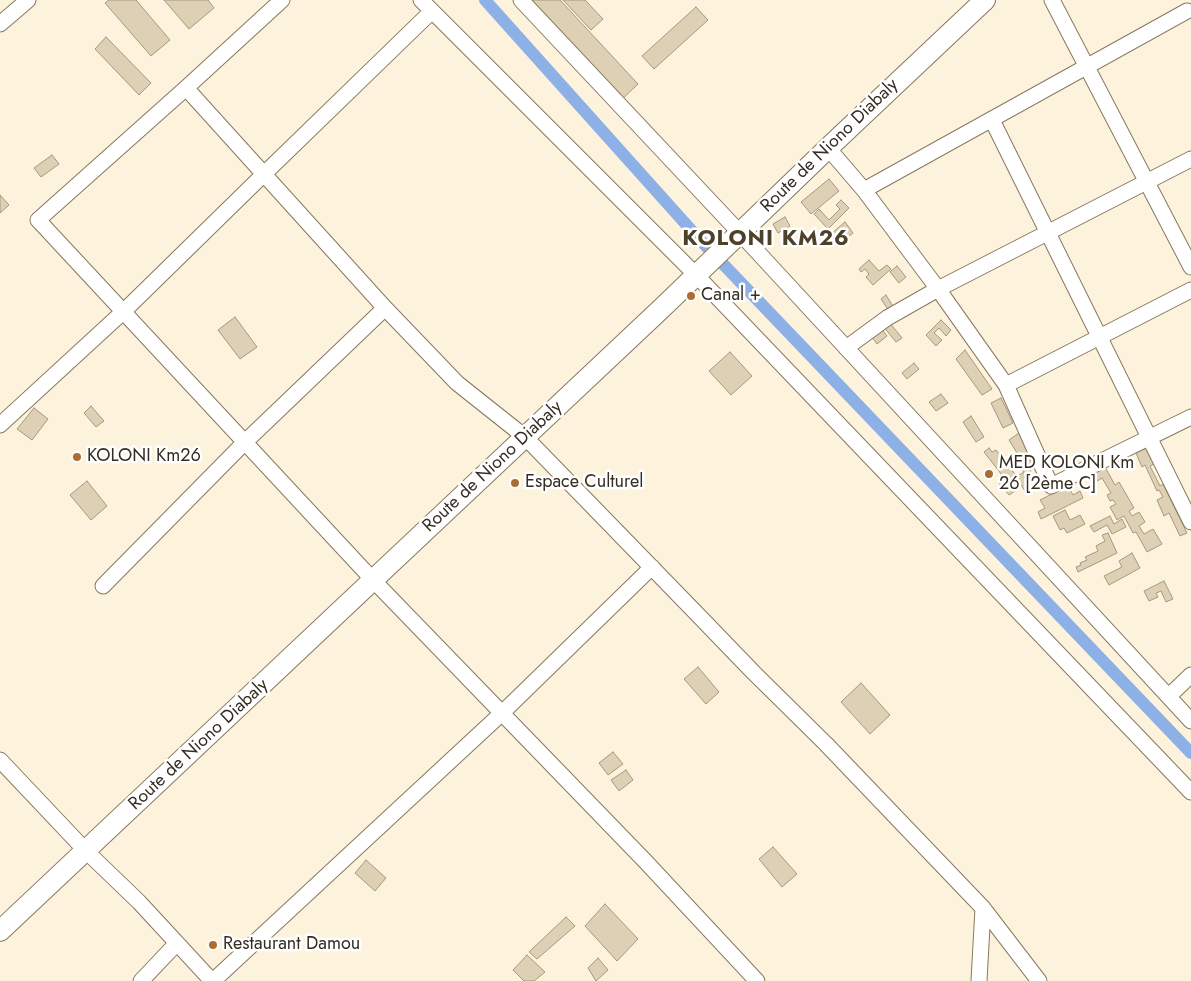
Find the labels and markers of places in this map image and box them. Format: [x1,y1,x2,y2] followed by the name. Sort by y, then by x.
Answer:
[701,285,761,307] place label: Canal +
[685,290,697,302] marker: Canal +
[87,446,201,468] place label: KOLONI Km26
[71,451,83,463] marker: KOLONI Km26
[999,453,1134,496] place label: MED KOLONI Km 26 [2ème C]
[983,468,995,480] marker: MED KOLONI Km 26 [2ème C]
[525,472,643,494] place label: Espace Culturel
[509,477,521,489] marker: Espace Culturel
[223,934,360,956] place label: Restaurant Damou
[207,939,219,951] marker: Restaurant Damou

